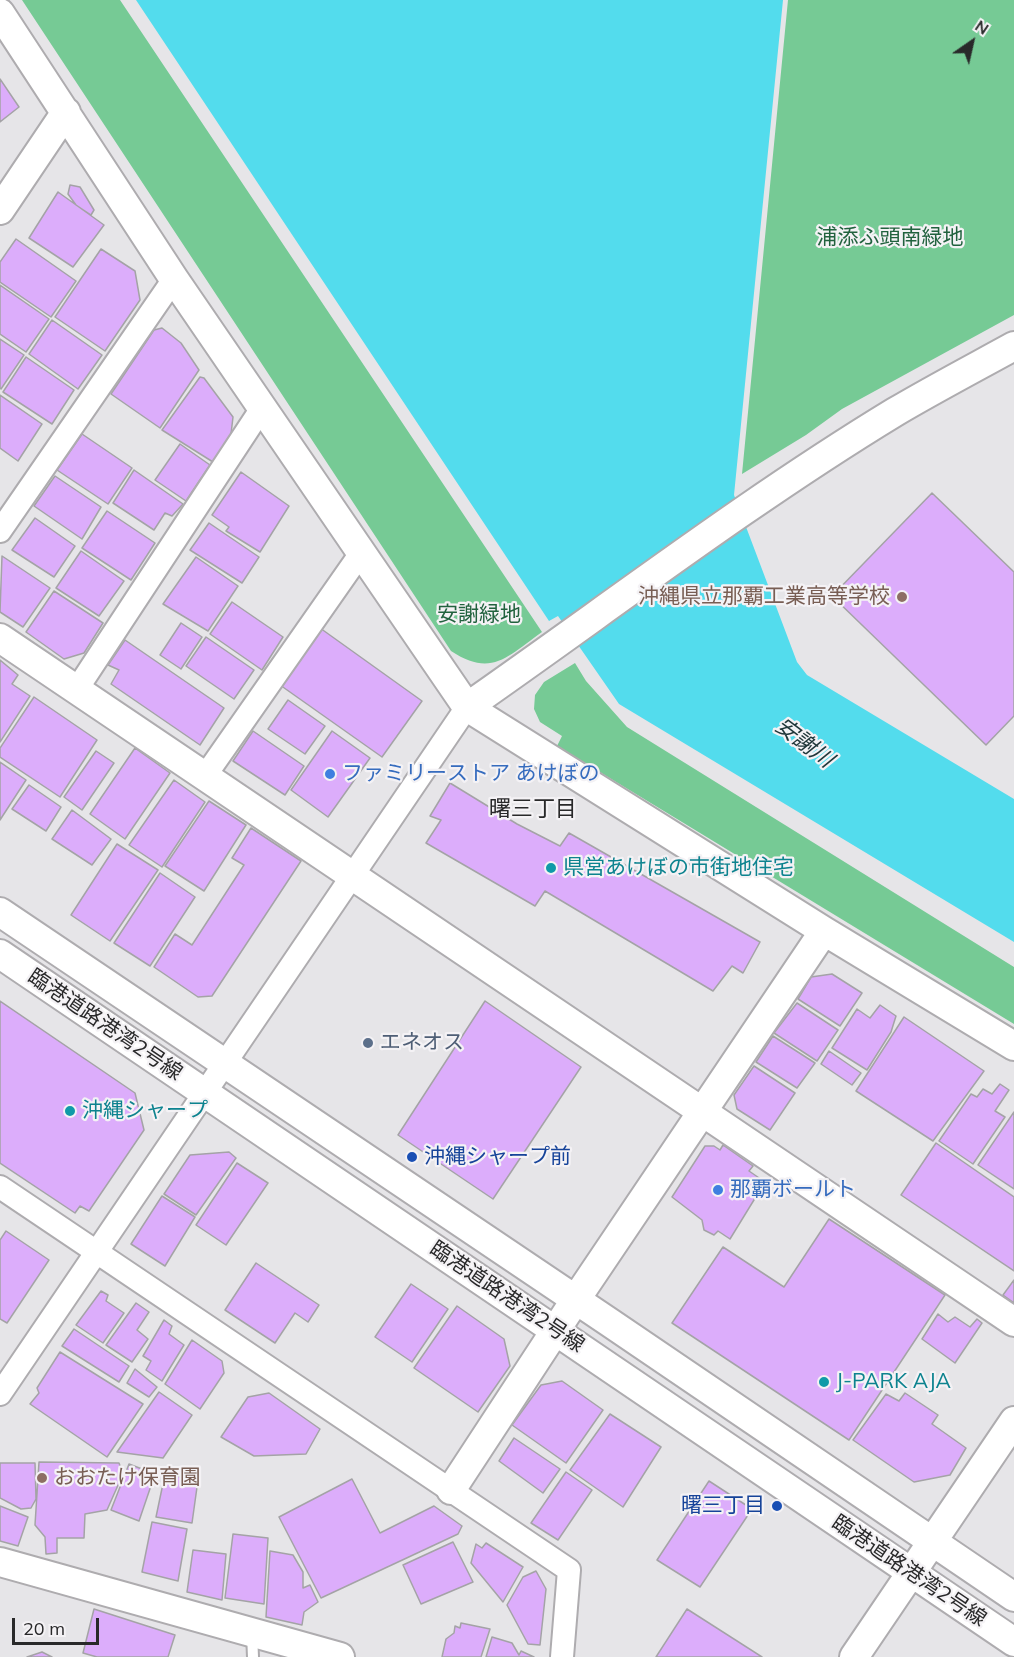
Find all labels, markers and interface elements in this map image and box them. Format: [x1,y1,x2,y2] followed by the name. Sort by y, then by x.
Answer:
[942,12,1002,72] north arrow
[971,15,993,39] text: N
[817,225,963,251] park label: 浦添ふ頭南緑地
[638,584,890,610] place label: 沖縄県立那覇工業高等学校
[895,590,909,604] marker: 沖縄県立那覇工業高等学校
[437,602,521,628] park label: 安謝緑地
[770,713,838,773] water label: 安謝川
[342,761,599,787] place label: ファミリーストア あけぼの
[323,767,337,781] marker: ファミリーストア あけぼの
[489,796,577,822] district label: 曙三丁目
[563,855,794,881] place label: 県営あけぼの市街地住宅
[544,861,558,875] marker: 県営あけぼの市街地住宅
[23,964,187,1086] street label: 臨港道路港湾2号線
[380,1030,464,1056] place label: エネオス
[361,1036,375,1050] marker: エネオス
[82,1098,208,1124] place label: 沖縄シャープ
[63,1104,77,1118] marker: 沖縄シャープ
[424,1144,571,1170] place label: 沖縄シャープ前
[405,1150,419,1164] marker: 沖縄シャープ前
[730,1177,856,1203] place label: 那覇ボールト
[711,1183,725,1197] marker: 那覇ボールト
[425,1236,589,1358] street label: 臨港道路港湾2号線
[836,1369,951,1395] place label: J-PARK AJA
[817,1375,831,1389] marker: J-PARK AJA
[54,1465,201,1491] place label: おおたけ保育園
[35,1471,49,1485] marker: おおたけ保育園
[681,1493,765,1519] place label: 曙三丁目
[770,1499,784,1513] marker: 曙三丁目
[827,1510,991,1632] street label: 臨港道路港湾2号線
[15,1606,102,1644] scale bar
[23,1617,65,1640] text: 20 m

